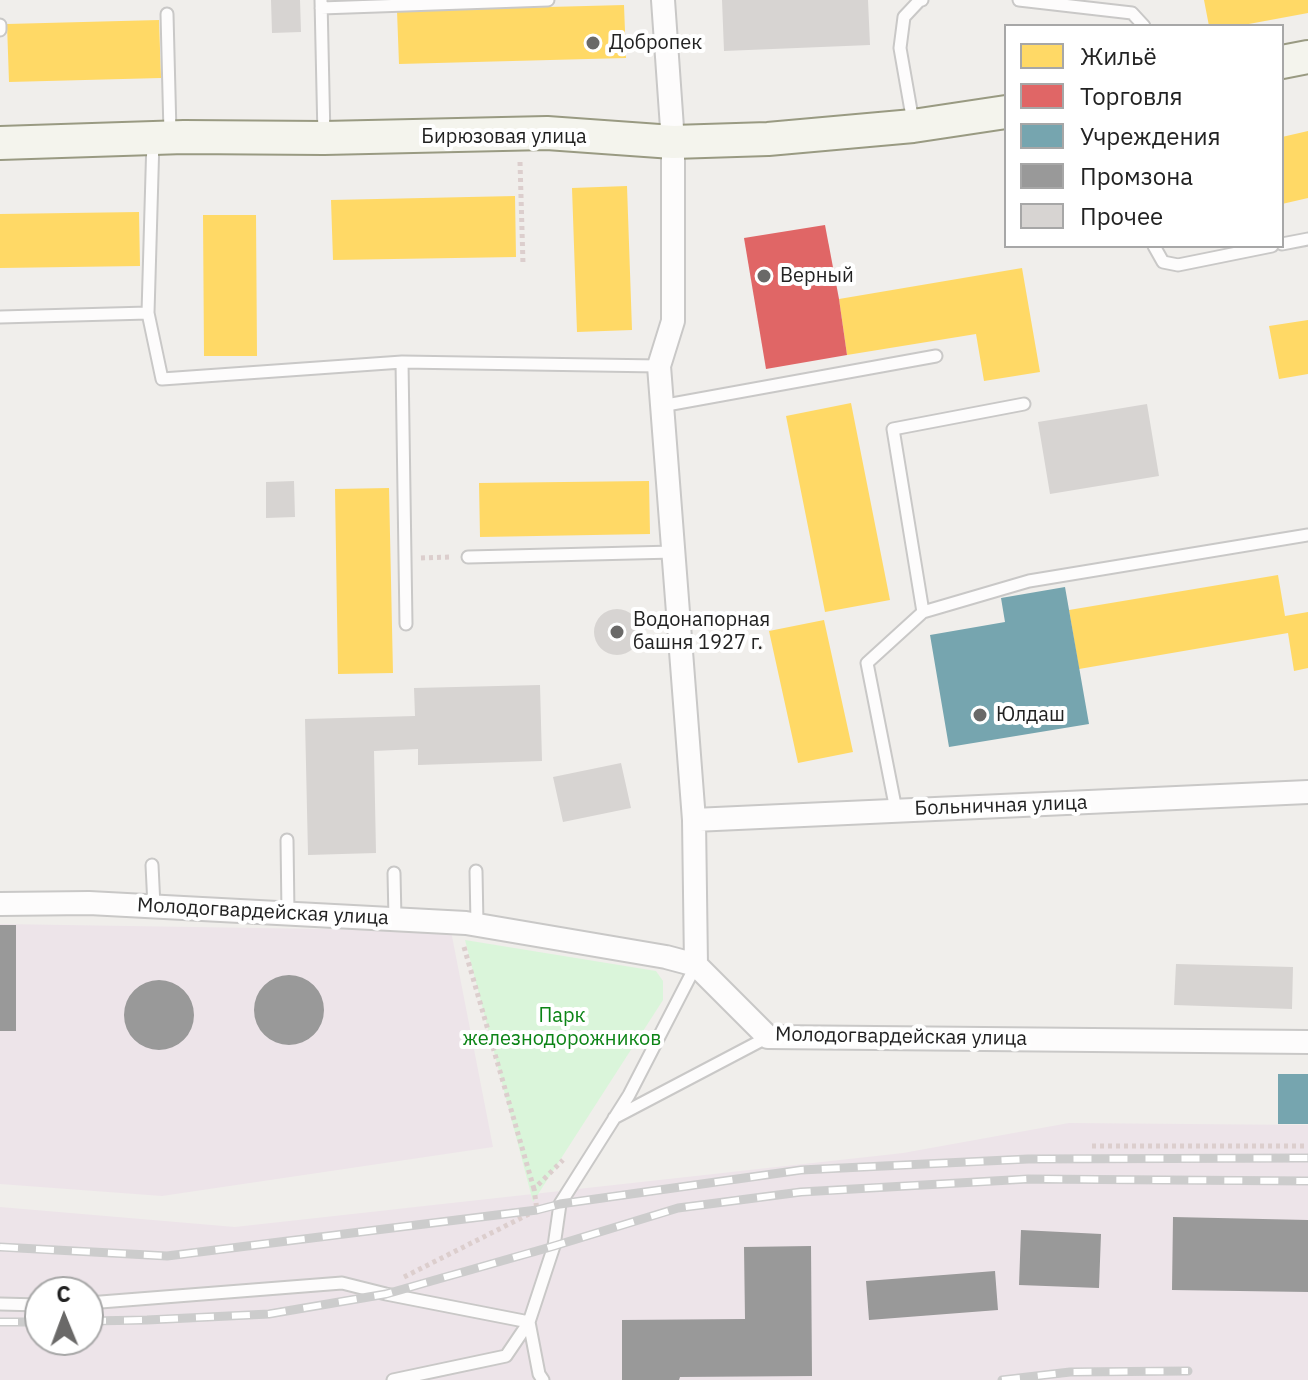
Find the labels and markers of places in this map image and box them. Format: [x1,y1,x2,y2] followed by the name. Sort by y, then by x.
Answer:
[609,31,702,55] place label: Добропек
[584,34,602,52] marker: Добропек
[780,264,854,288] place label: Верный
[755,267,773,285] marker: Верный
[633,608,770,655] place label: Водонапорная башня 1927 г.
[608,623,626,641] marker: Водонапорная башня 1927 г.
[996,703,1065,727] place label: Юлдаш
[971,706,989,724] marker: Юлдаш

